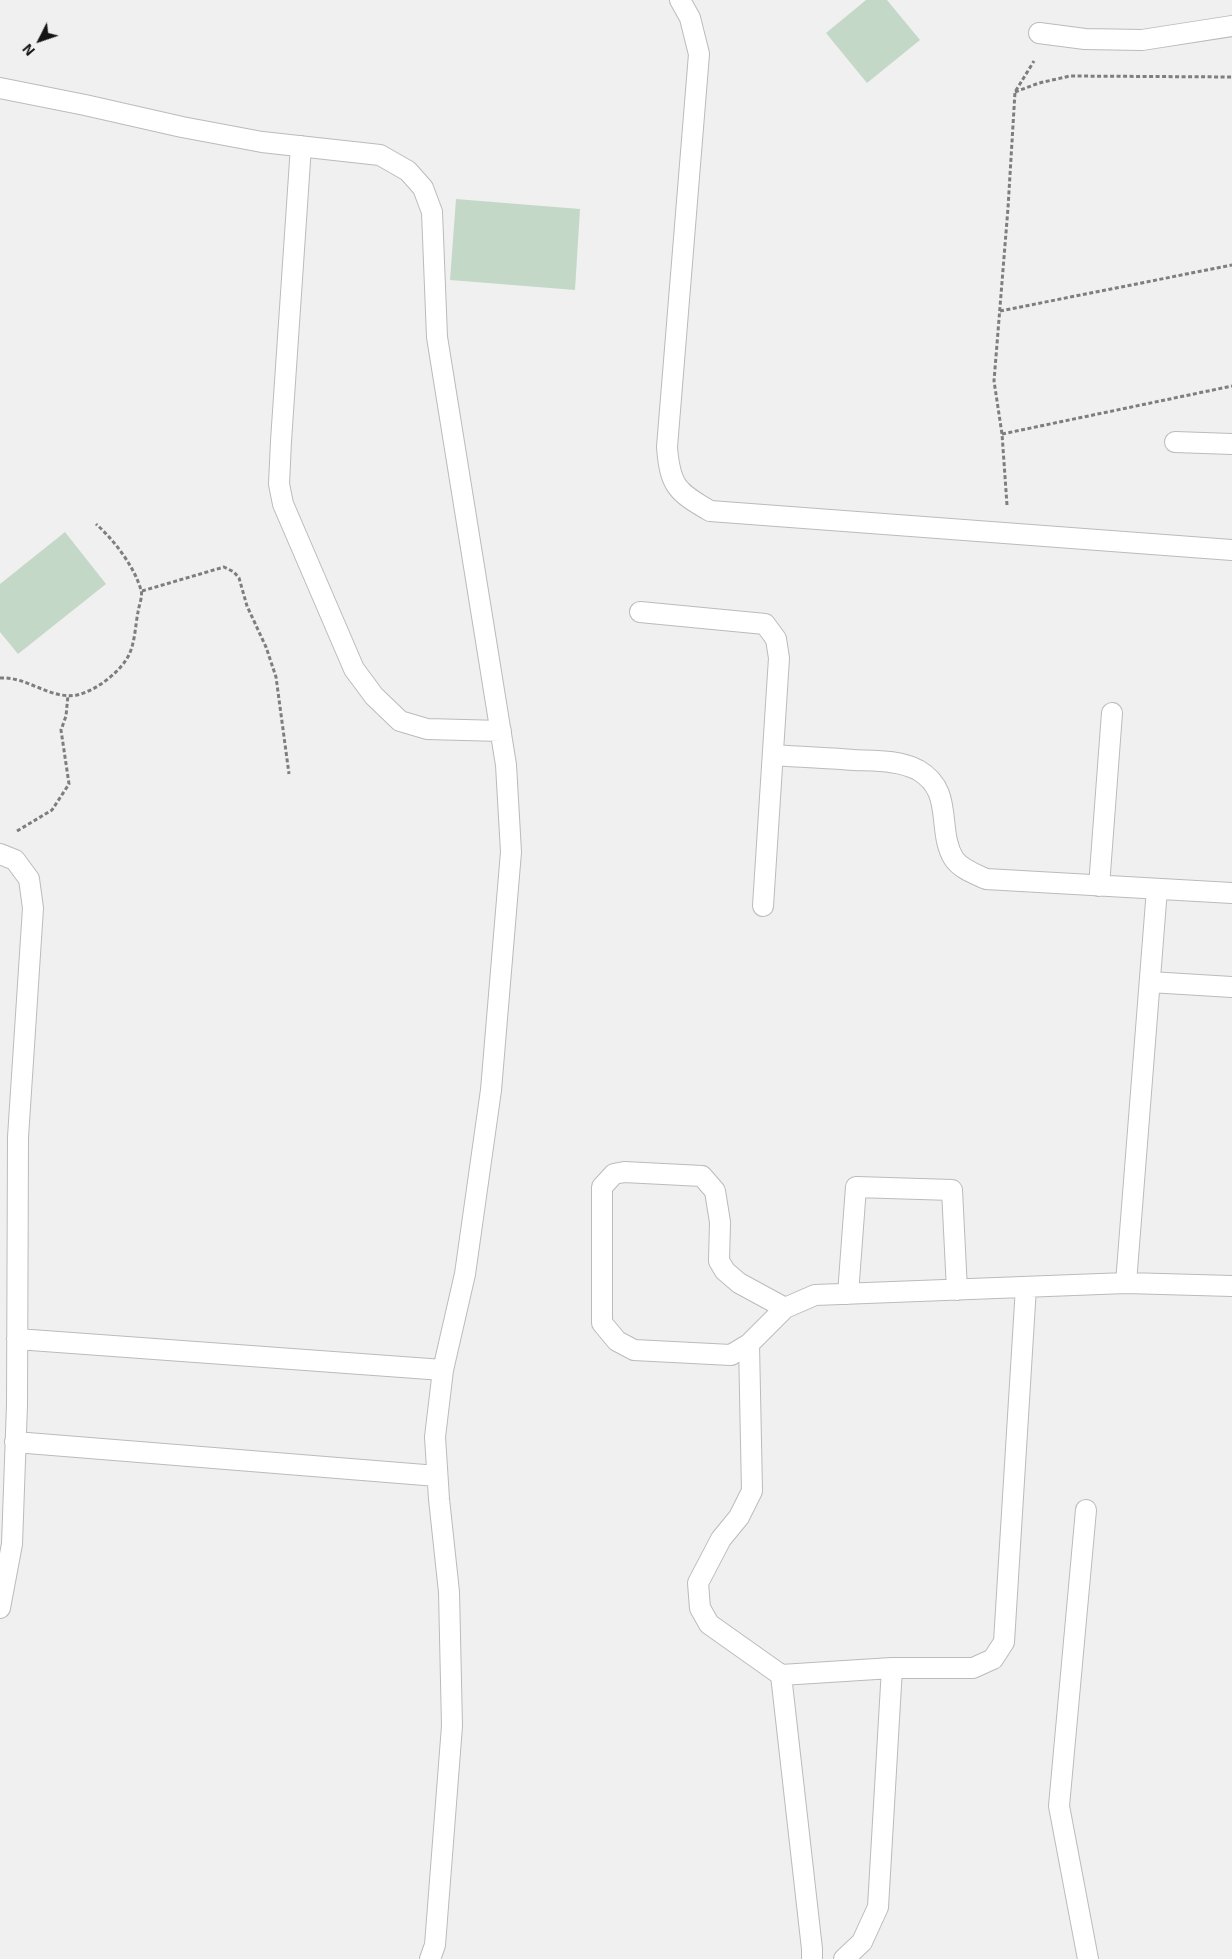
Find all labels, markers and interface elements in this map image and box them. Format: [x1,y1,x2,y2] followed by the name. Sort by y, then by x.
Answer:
[15,15,65,65] north arrow
[19,41,38,60] text: N

